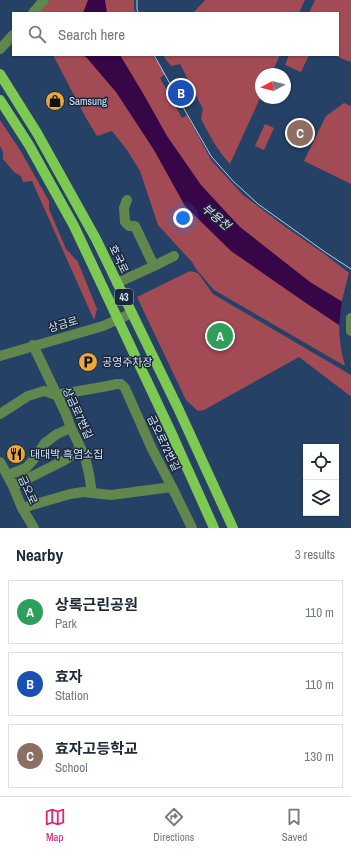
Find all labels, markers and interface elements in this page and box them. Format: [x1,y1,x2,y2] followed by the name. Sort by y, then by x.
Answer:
[12,12,339,56] search box
[26,23,48,45] icon: search
[58,24,125,45] text: Search here
[255,68,291,104] north arrow
[168,78,194,108] pin: B
[44,90,66,112] shop icon: Samsung
[69,94,107,108] place label: Samsung
[287,118,313,148] pin: C
[198,200,235,235] water label: 부용천
[173,208,193,228] your location
[106,242,132,276] street label: 호국로
[115,289,133,305] road number: 43
[46,313,80,335] street label: 상금로
[207,321,233,351] pin: A
[77,351,99,373] parking icon: 공영주차장
[102,355,153,369] place label: 공영주차장
[60,385,96,441] street label: 상금로7번길
[144,413,184,473] street label: 금오로72번길
[5,443,27,465] restaurant icon: 대대박 흑염소집
[303,444,339,516] map controls
[303,444,339,480] button: locate
[30,447,103,461] place label: 대대박 흑염소집
[15,473,41,507] street label: 금오로
[303,480,339,516] button: layers
[16,543,63,566] text: Nearby
[295,546,335,563] text: 3 results
[55,594,138,615] text: 상록근린공원
[26,604,34,621] text: A
[305,604,334,621] text: 110 m
[55,615,77,632] text: Park
[55,666,83,687] text: 효자
[26,676,34,693] text: B
[305,676,334,693] text: 110 m
[55,687,89,704] text: Station
[55,738,138,759] text: 효자고등학교
[26,748,34,765] text: C
[304,748,334,765] text: 130 m
[55,759,88,776] text: School
[44,806,66,844] tab: Map
[153,806,194,844] tab: Directions
[282,806,307,844] tab: Saved

